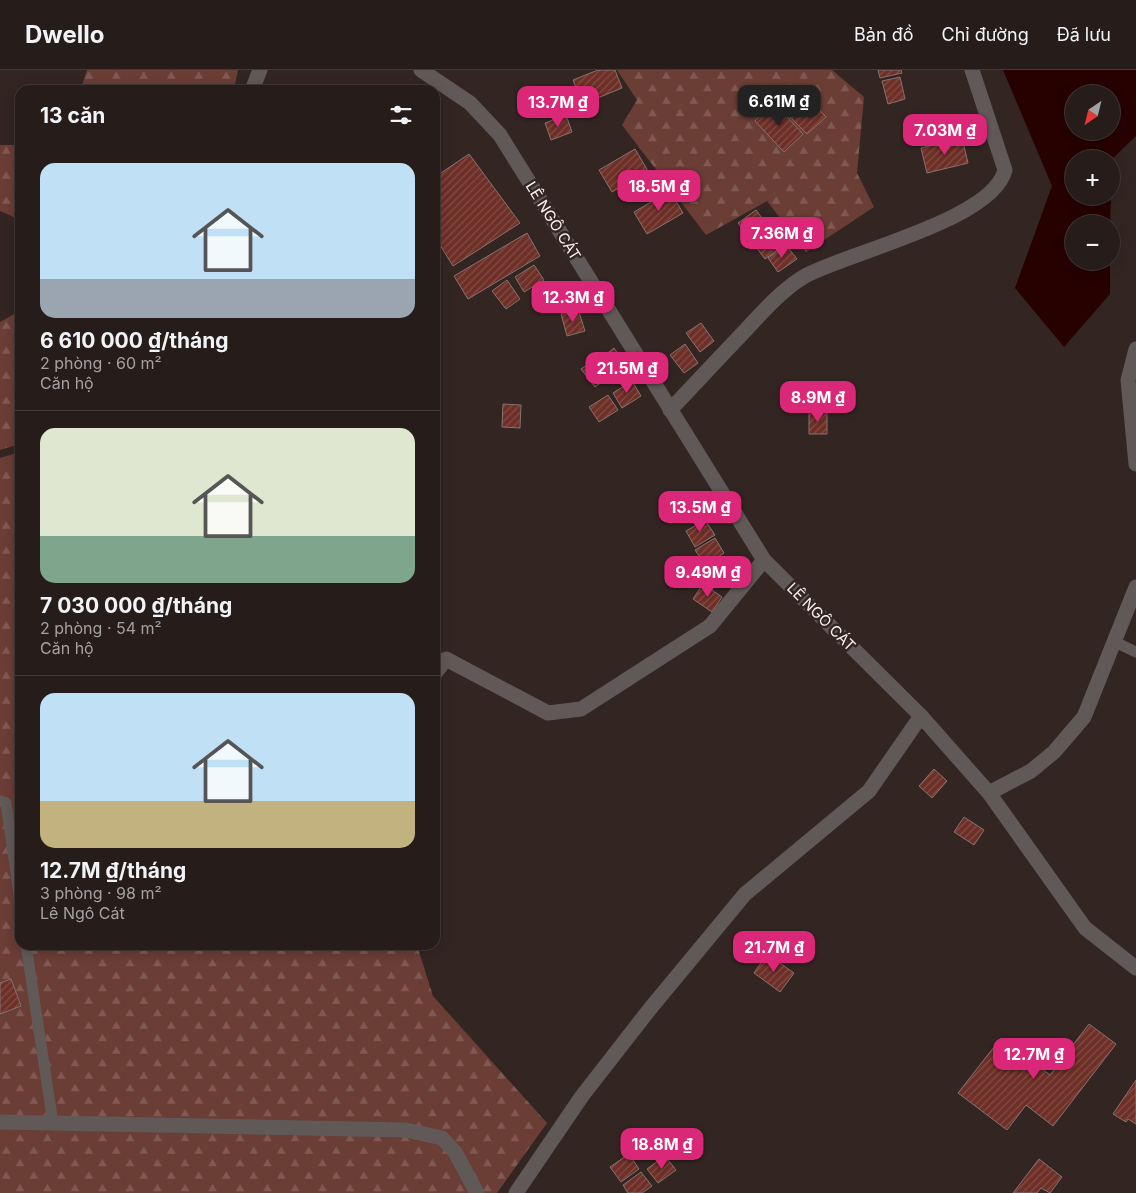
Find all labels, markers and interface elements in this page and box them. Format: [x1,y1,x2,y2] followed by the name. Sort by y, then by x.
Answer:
[25,20,104,49] text: Dwello
[854,24,913,45] text: Bản đồ
[941,24,1029,45] text: Chỉ đường
[1057,24,1111,45] text: Đã lưu
[512,85,604,128] pin: 13.7M ₫
[733,85,825,127] pin: 6.61M ₫
[1065,85,1120,140] north arrow
[1065,85,1120,270] map controls
[749,91,809,111] text: 6.61M ₫
[528,92,588,112] text: 13.7M ₫
[387,101,415,129] icon: filters
[40,103,105,128] text: 13 căn
[899,114,991,156] pin: 7.03M ₫
[914,120,976,140] text: 7.03M ₫
[1065,150,1120,205] button: +
[613,170,705,212] pin: 18.5M ₫
[628,176,690,196] text: 18.5M ₫
[522,178,585,264] street label: LÊ NGÔ CÁT
[183,195,273,285] icon: home
[1065,215,1120,270] button: −
[736,216,828,259] pin: 7.36M ₫
[751,223,813,243] text: 7.36M ₫
[527,280,619,323] pin: 12.3M ₫
[542,287,604,307] text: 12.3M ₫
[40,328,229,353] text: 6 610 000 ₫/tháng
[581,352,673,394] pin: 21.5M ₫
[40,353,162,373] text: 2 phòng · 60 m²
[596,358,658,378] text: 21.5M ₫
[40,373,94,393] text: Căn hộ
[777,380,859,423] pin: 8.9M ₫
[791,387,845,407] text: 8.9M ₫
[183,461,273,551] icon: home
[654,490,746,533] pin: 13.5M ₫
[669,497,731,517] text: 13.5M ₫
[662,556,754,598] pin: 9.49M ₫
[675,562,741,582] text: 9.49M ₫
[783,578,860,655] street label: LÊ NGÔ CÁT
[40,593,232,618] text: 7 030 000 ₫/tháng
[40,618,162,638] text: 2 phòng · 54 m²
[40,638,94,658] text: Căn hộ
[183,726,273,816] icon: home
[40,858,186,883] text: 12.7M ₫/tháng
[40,883,162,903] text: 3 phòng · 98 m²
[40,903,125,923] text: Lê Ngô Cát
[728,930,820,973] pin: 21.7M ₫
[744,937,804,957] text: 21.7M ₫
[988,1038,1080,1080] pin: 12.7M ₫
[1004,1044,1064,1064] text: 12.7M ₫
[616,1128,708,1170] pin: 18.8M ₫
[631,1134,693,1154] text: 18.8M ₫

